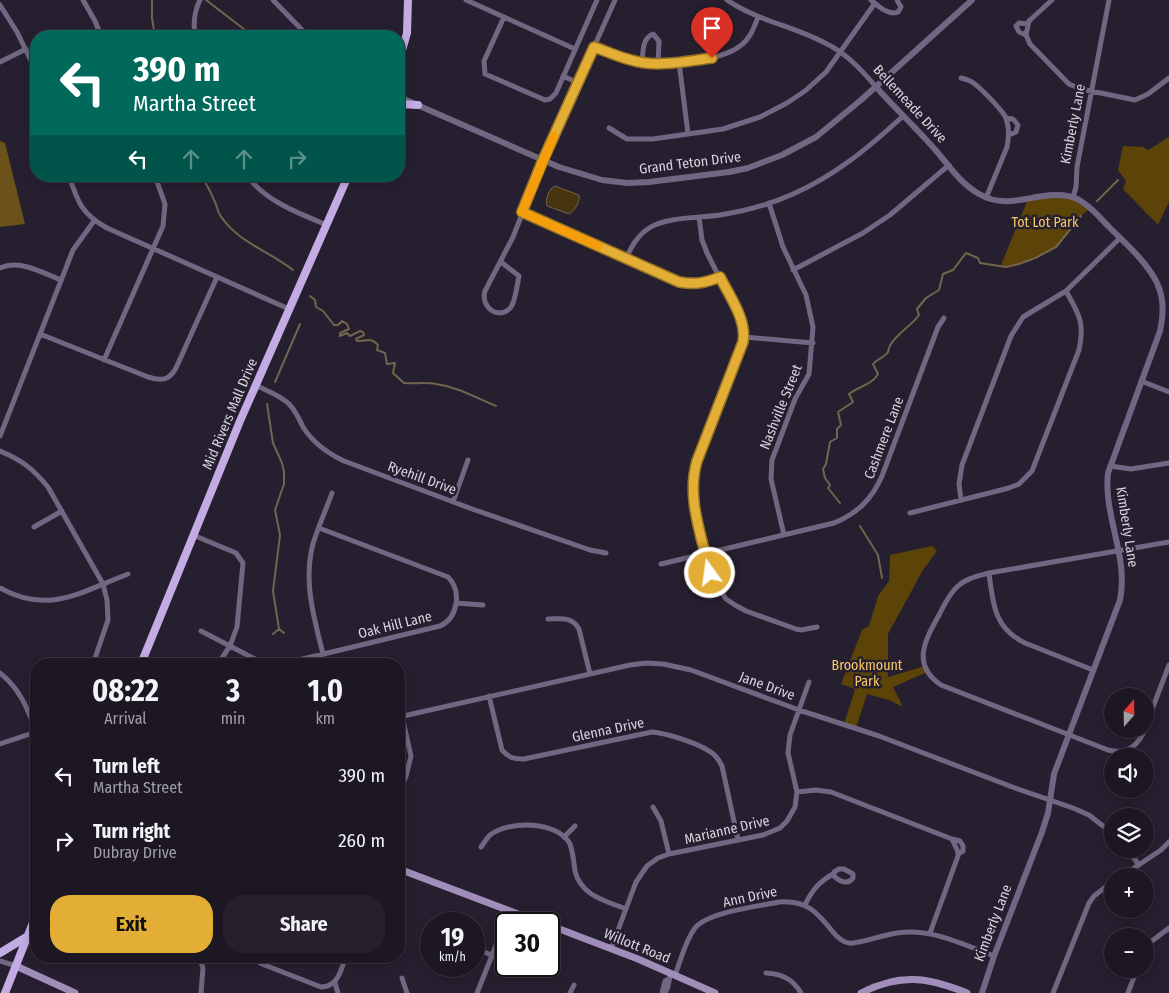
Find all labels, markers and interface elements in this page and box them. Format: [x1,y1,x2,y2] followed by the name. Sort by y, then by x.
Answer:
[691,7,733,58] pin
[698,14,726,42] icon: arrive
[133,48,220,90] text: 390 m
[50,50,115,115] icon: left
[869,61,951,147] street label: Bellemeade Drive
[1057,82,1089,166] street label: Kimberly Lane
[133,90,256,117] text: Martha Street
[124,145,152,173] icon: left
[177,145,205,173] icon: ahead
[230,145,258,173] icon: ahead
[283,145,311,173] icon: right
[638,148,742,178] street label: Grand Teton Drive
[1012,214,1079,231] park label: Tot Lot Park
[199,356,261,472] street label: Mid Rivers Mall Drive
[756,362,806,452] street label: Nashville Street
[861,394,908,482] street label: Cashmere Lane
[385,458,459,498] street label: Ryehill Drive
[1112,486,1142,569] street label: Kimberly Lane
[683,546,735,598] position arrow
[356,608,434,642] street label: Oak Hill Lane
[832,657,903,690] park label: Brookmount Park
[737,668,797,704] street label: Jane Drive
[92,673,159,709] text: 08:22
[226,673,240,709] text: 3
[308,673,343,709] text: 1.0
[1104,688,1154,738] north arrow
[1104,688,1154,978] map controls
[104,709,147,728] text: Arrival
[221,709,246,728] text: min
[315,709,335,728] text: km
[570,714,646,746] street label: Glenna Drive
[1104,748,1154,798] button: sound
[93,755,160,778] text: Turn left
[50,762,78,790] icon: left
[338,764,385,787] text: 390 m
[93,778,182,797] text: Martha Street
[1104,808,1154,858] button: layers
[683,812,771,848] street label: Marianne Drive
[93,820,170,843] text: Turn right
[50,827,78,855] icon: right
[338,829,385,852] text: 260 m
[93,843,177,862] text: Dubray Drive
[1104,868,1154,918] button: +
[970,882,1016,964] street label: Kimberly Lane
[721,883,779,911] street label: Ann Drive
[50,895,213,953] button: Exit
[223,895,385,953] button: Share
[495,912,560,977] speed limit sign: 30
[441,923,464,953] text: 19
[601,925,673,967] street label: Willott Road
[1104,928,1154,978] button: −
[439,950,466,964] text: km/h

